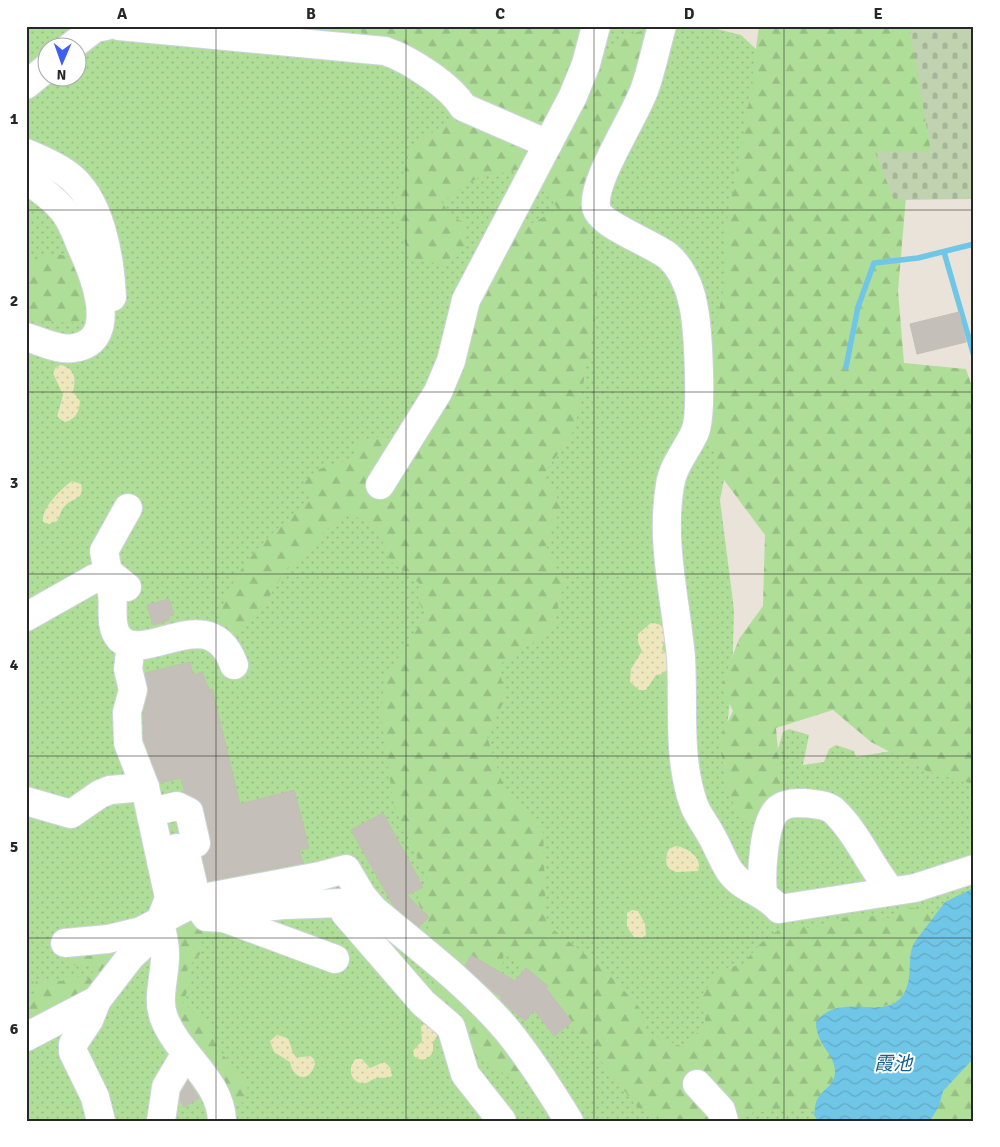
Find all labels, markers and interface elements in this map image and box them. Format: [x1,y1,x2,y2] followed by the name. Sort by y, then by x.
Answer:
[117,4,128,24] text: A
[306,4,316,24] text: B
[495,4,505,24] text: C
[684,4,695,24] text: D
[873,4,883,24] text: E
[38,38,88,88] north arrow
[56,66,67,83] text: N
[10,109,19,129] text: 1
[10,291,18,311] text: 2
[10,473,18,493] text: 3
[10,655,19,675] text: 4
[10,837,18,857] text: 5
[10,1019,19,1039] text: 6
[874,1052,914,1076] water label: 霞池

